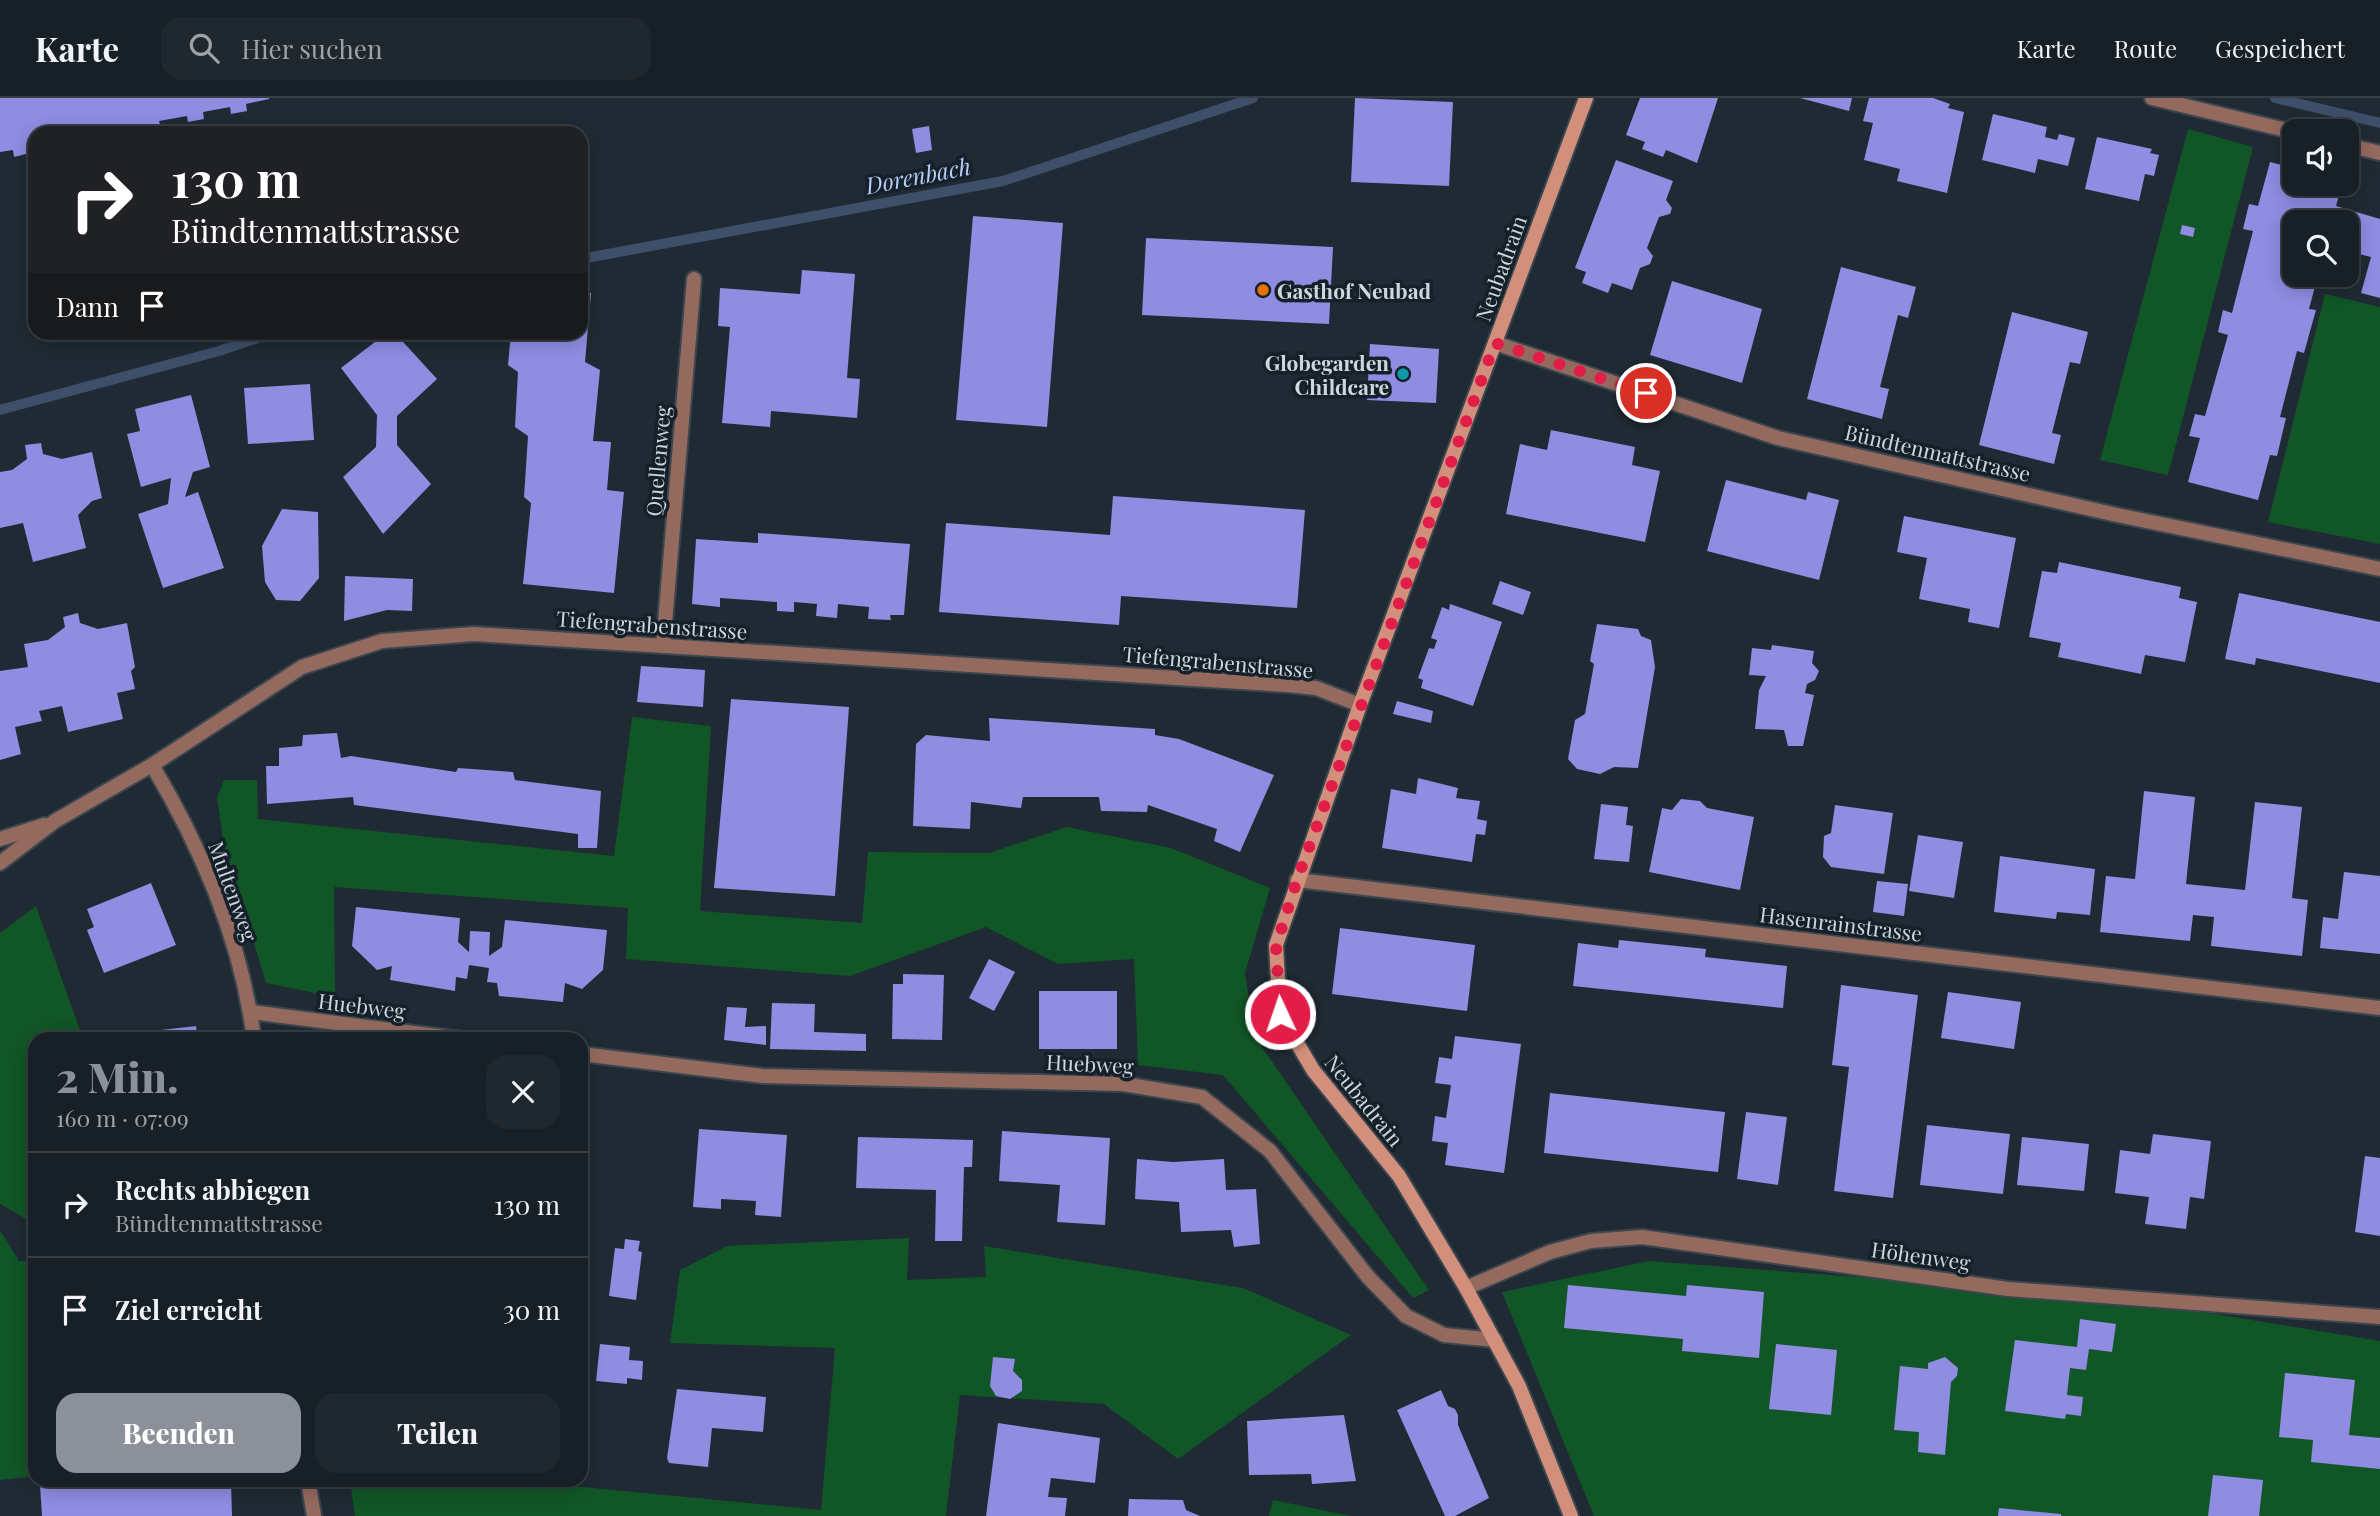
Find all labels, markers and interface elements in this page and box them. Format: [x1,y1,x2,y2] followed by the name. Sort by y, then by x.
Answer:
[161,17,651,80] search box
[35,26,119,70] text: Karte
[185,29,223,67] icon: search
[241,31,383,66] text: Hier suchen
[2017,32,2076,64] text: Karte
[2114,32,2177,64] text: Route
[2215,32,2345,64] text: Gespeichert
[2282,119,2359,287] map controls
[2282,119,2359,196] button: sound
[171,145,301,210] text: 130 m
[862,150,973,201] water label: Dorenbach
[56,154,147,245] icon: right
[171,208,460,251] text: Bündtenmattstrasse
[2282,210,2359,287] button: search
[1468,211,1532,325] street label: Neubadrain
[1277,276,1432,304] place label: Gasthof Neubad
[1255,282,1271,298] marker: Gasthof Neubad
[133,287,171,325] icon: arrive
[56,289,119,324] text: Dann
[1265,348,1389,400] place label: Globegarden Childcare
[1616,363,1676,423] pin
[1395,366,1411,382] marker: Globegarden Childcare
[1627,374,1665,412] icon: arrive
[638,405,676,517] street label: Quellenweg
[1842,417,2034,487] street label: Bündtenmattstrasse
[556,603,748,645] street label: Tiefengrabenstrasse
[1121,639,1315,683] street label: Tiefengrabenstrasse
[203,837,265,945] street label: Multenweg
[1758,899,1924,947] street label: Hasenrainstrasse
[1243,977,1317,1051] position arrow
[317,986,407,1024] street label: Huebweg
[1045,1047,1135,1079] street label: Huebweg
[56,1048,179,1104] text: 2 Min.
[1319,1048,1411,1152] street label: Neubadrain
[486,1055,560,1129] button: close
[56,1102,189,1133] text: 160 m · 07:09
[115,1172,310,1207] text: Rechts abbiegen
[56,1186,94,1224] icon: right
[494,1187,560,1222] text: 130 m
[115,1207,323,1238] text: Bündtenmattstrasse
[1870,1234,1972,1276] street label: Höhenweg
[56,1291,94,1329] icon: arrive
[115,1292,262,1327] text: Ziel erreicht
[503,1292,560,1327] text: 30 m
[56,1393,301,1473] button: Beenden
[315,1393,560,1473] button: Teilen

